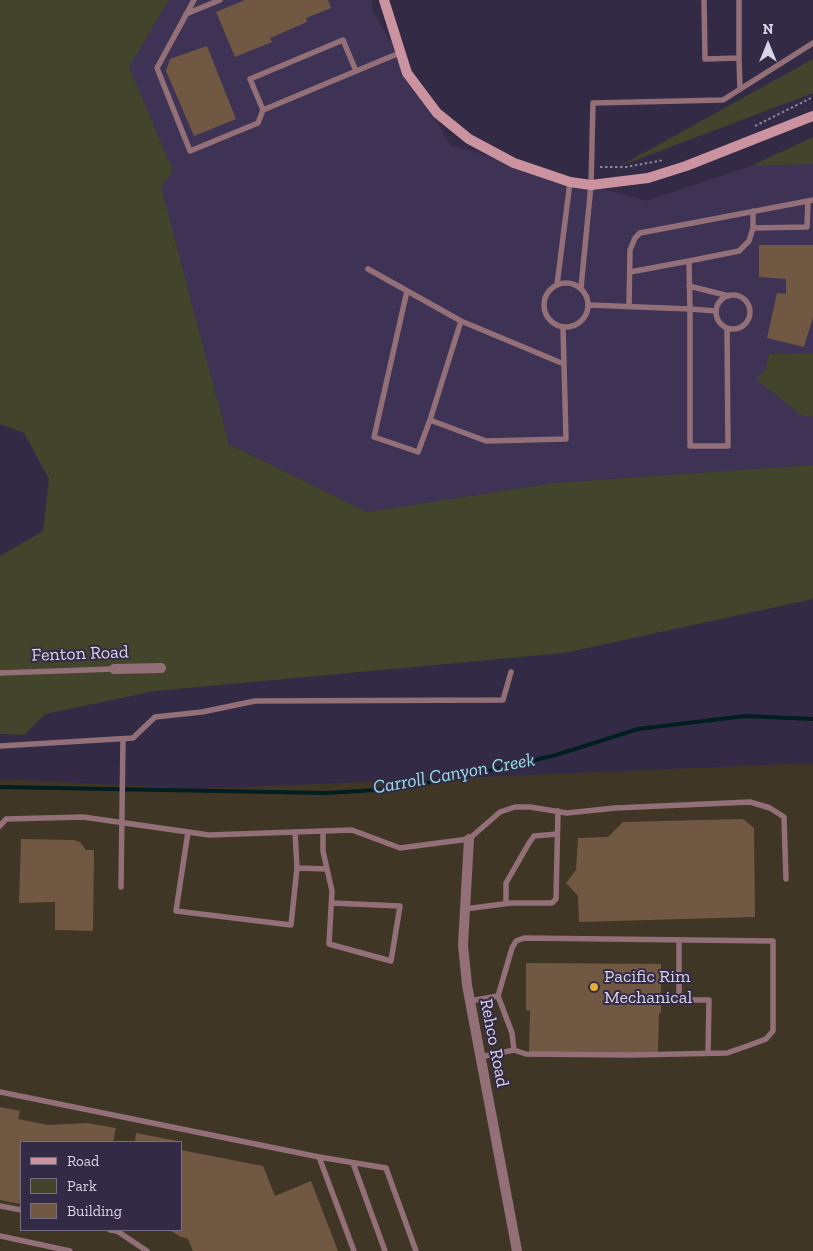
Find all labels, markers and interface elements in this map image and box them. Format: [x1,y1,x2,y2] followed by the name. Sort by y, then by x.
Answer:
[743,20,793,70] north arrow
[763,21,773,38] text: N
[31,642,129,666] street label: Fenton Road
[371,749,537,799] water label: Carroll Canyon Creek
[604,966,692,1009] place label: Pacific Rim Mechanical
[588,981,600,993] marker: Pacific Rim Mechanical
[475,997,513,1089] street label: Rehco Road
[20,1141,182,1231] legend
[67,1152,99,1170] text: Road
[67,1177,97,1195] text: Park
[67,1202,122,1220] text: Building

